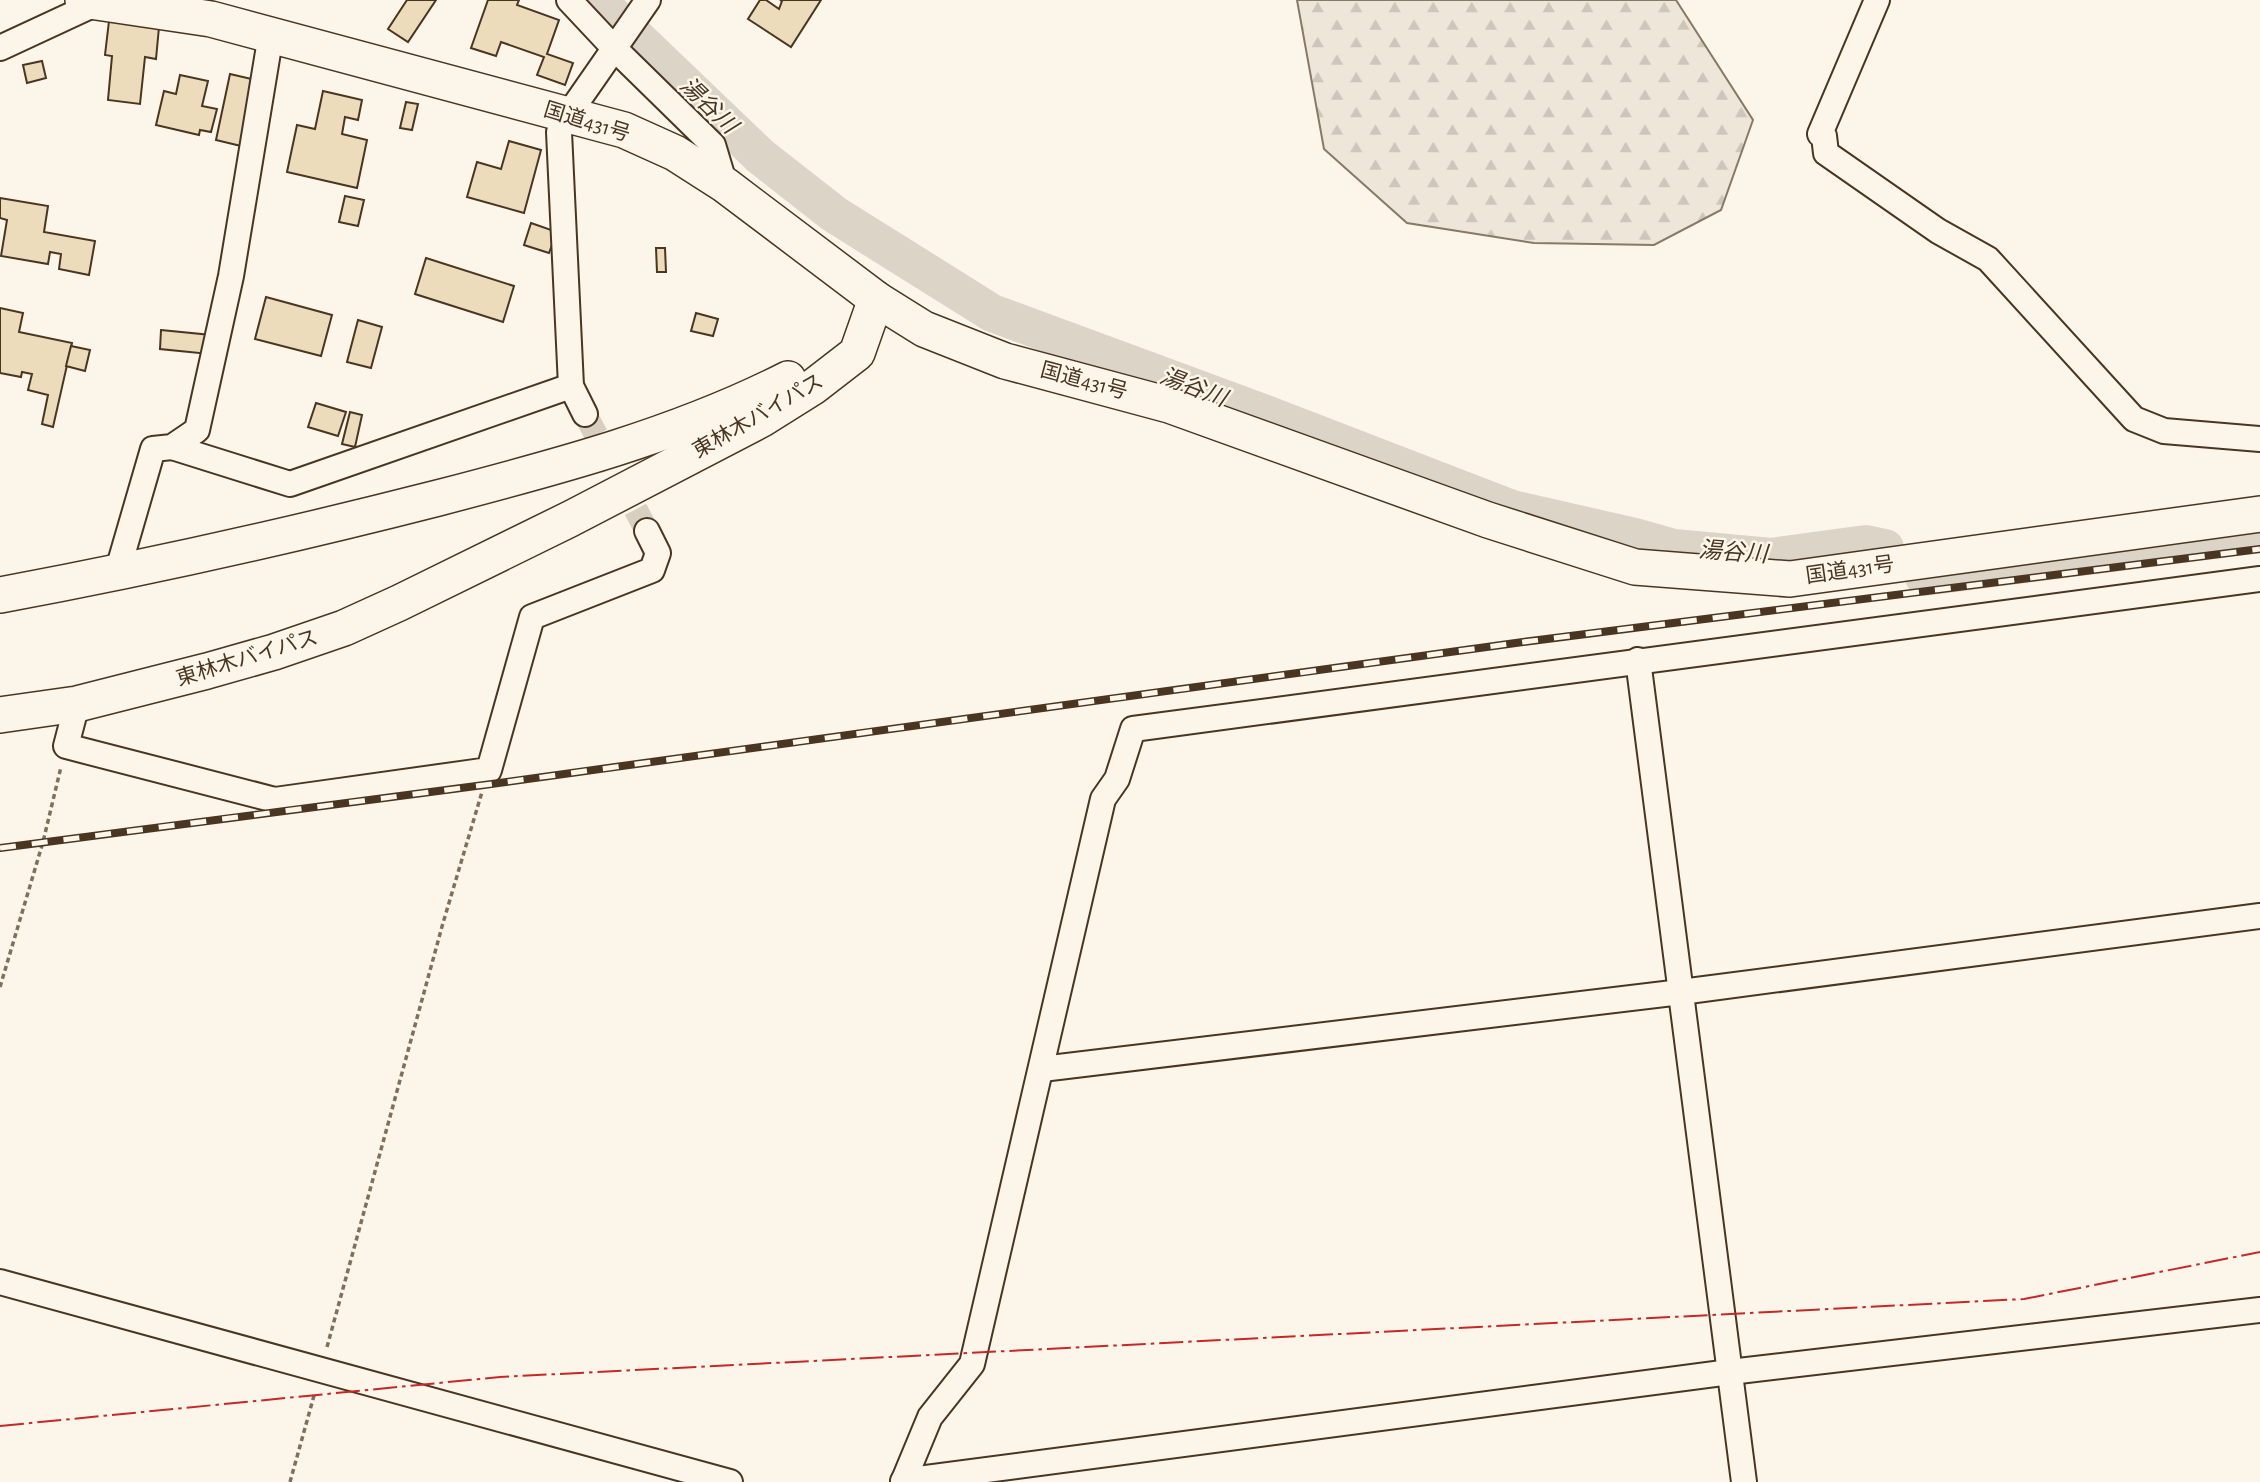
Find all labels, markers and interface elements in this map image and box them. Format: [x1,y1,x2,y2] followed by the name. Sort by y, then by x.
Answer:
[675,72,744,140] water label: 湯谷川
[541,98,633,145] street label: 国道431号
[1038,358,1130,403] street label: 国道431号
[1157,363,1233,412] water label: 湯谷川
[689,369,827,462] street label: 東林木バイパス
[1698,537,1771,567] water label: 湯谷川
[1804,552,1896,587] street label: 国道431号
[174,626,320,689] street label: 東林木バイパス

